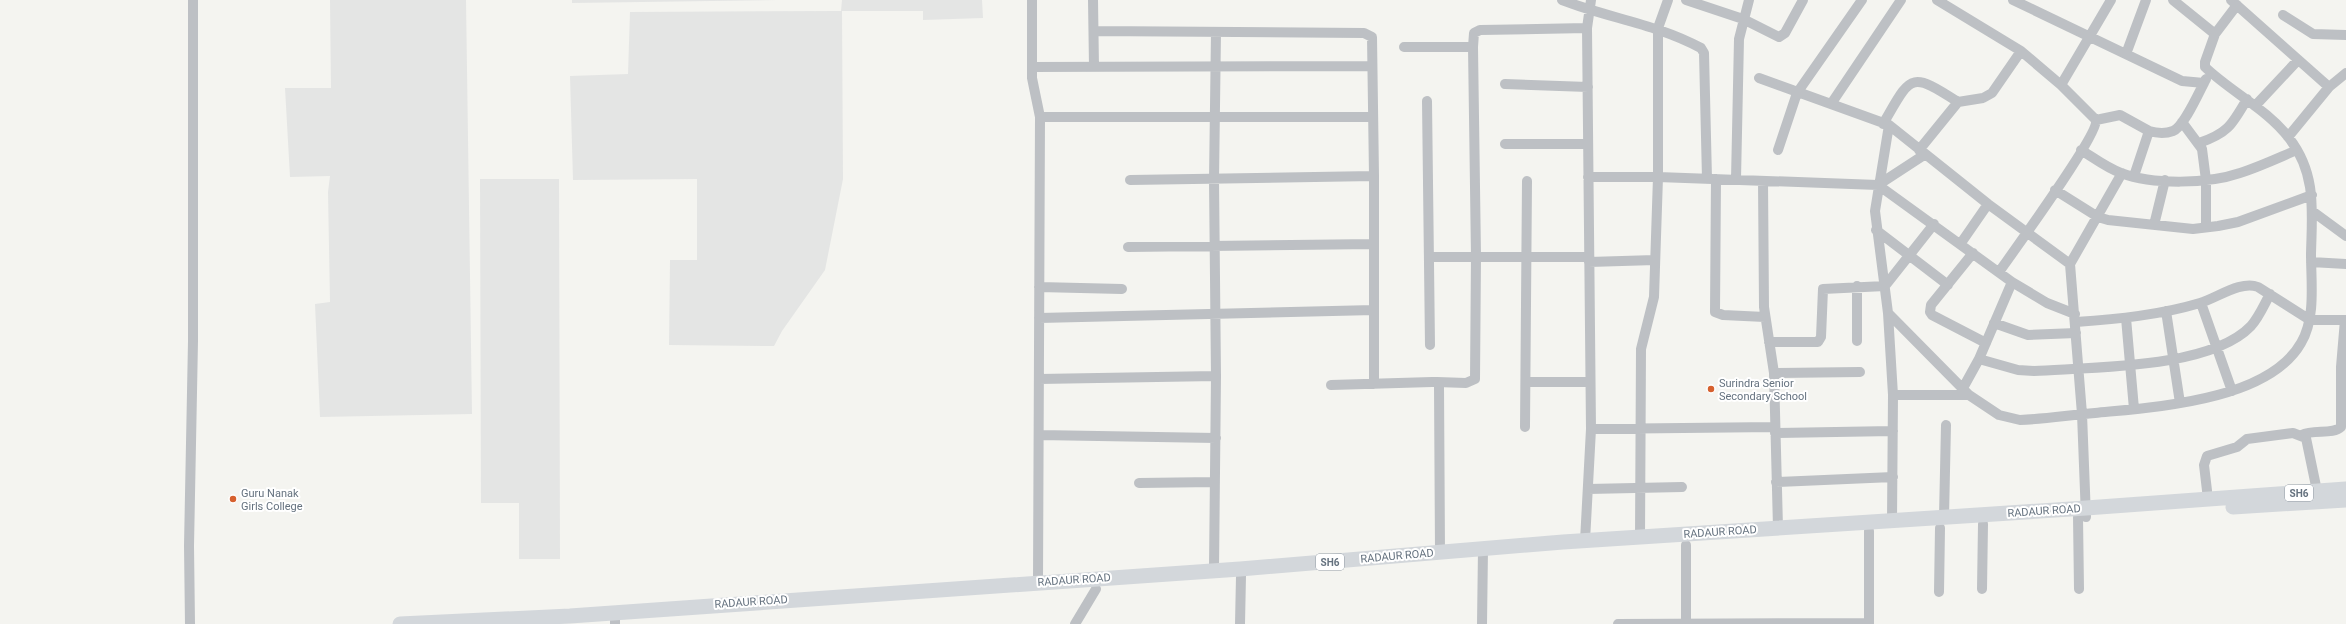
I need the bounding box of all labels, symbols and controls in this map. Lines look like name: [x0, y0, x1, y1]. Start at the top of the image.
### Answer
place label: Surindra Senior Secondary School: [1719, 377, 1807, 403]
marker: Surindra Senior Secondary School: [1706, 384, 1716, 394]
road number: SH6: [2285, 485, 2313, 501]
place label: Guru Nanak Girls College: [241, 487, 303, 513]
marker: Guru Nanak Girls College: [228, 494, 238, 504]
street label: RADAUR ROAD: [2007, 502, 2081, 520]
street label: RADAUR ROAD: [1683, 523, 1757, 541]
street label: RADAUR ROAD: [1360, 546, 1434, 566]
road number: SH6: [1316, 554, 1344, 570]
street label: RADAUR ROAD: [1037, 571, 1111, 589]
street label: RADAUR ROAD: [714, 593, 788, 611]

